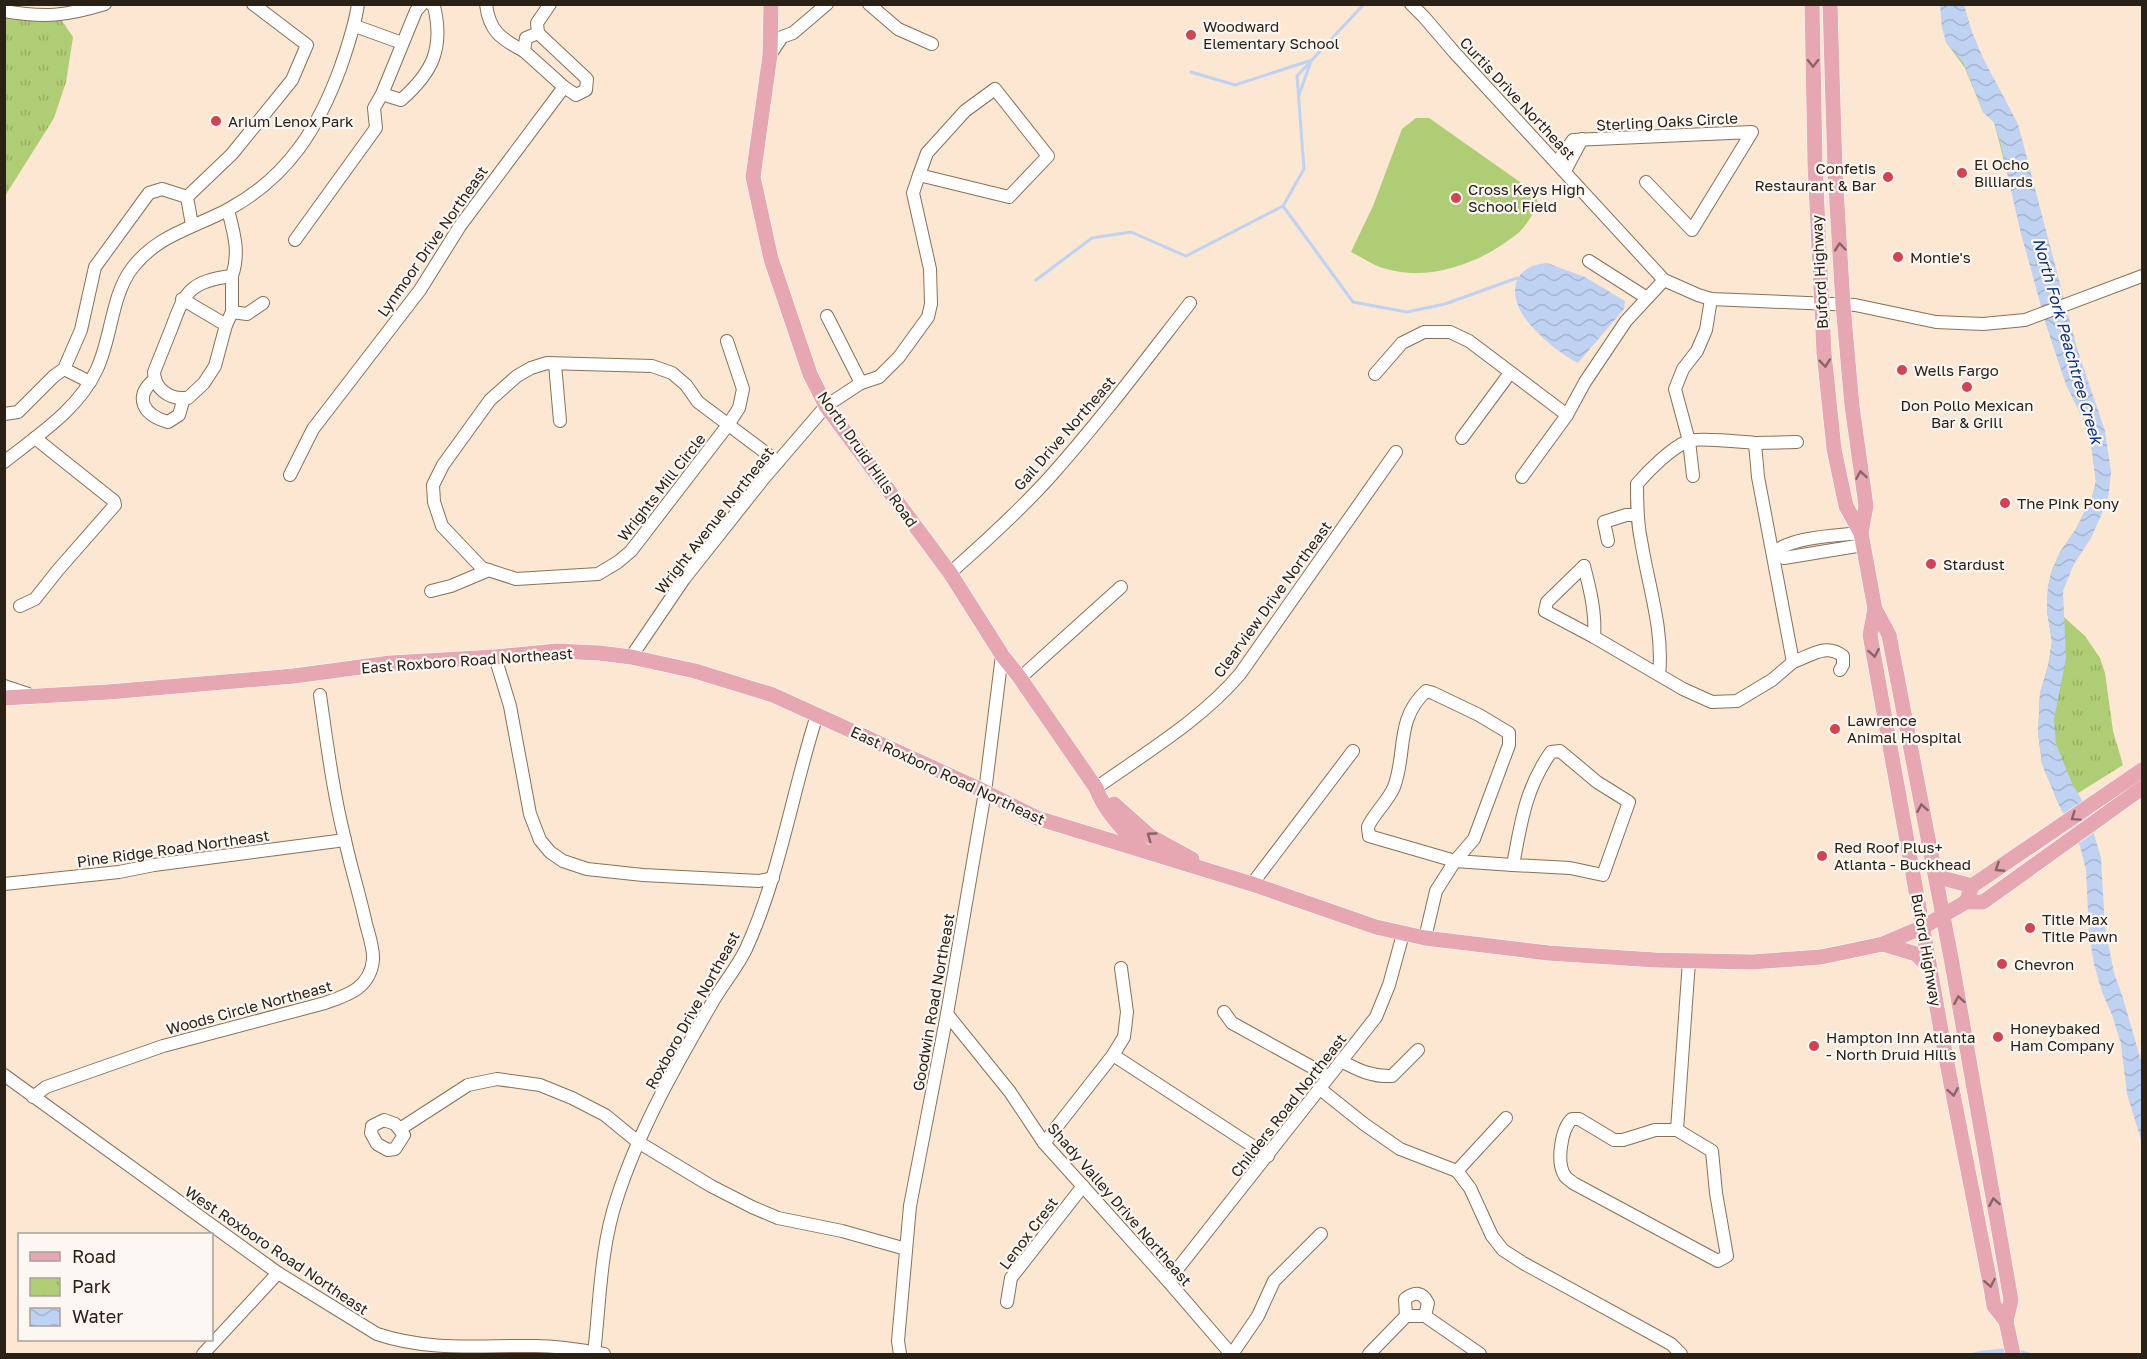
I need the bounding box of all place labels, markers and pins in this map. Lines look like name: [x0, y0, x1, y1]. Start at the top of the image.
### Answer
place label: Woodward Elementary School: [1203, 17, 1339, 52]
marker: Woodward Elementary School: [1184, 28, 1198, 42]
place label: Arium Lenox Park: [228, 112, 354, 130]
marker: Arium Lenox Park: [209, 114, 223, 128]
place label: El Ocho Billiards: [1974, 155, 2033, 190]
place label: Confetis Restaurant & Bar: [1755, 159, 1876, 194]
marker: El Ocho Billiards: [1955, 166, 1969, 180]
marker: Confetis Restaurant & Bar: [1881, 170, 1895, 184]
place label: Cross Keys High School Field: [1468, 180, 1585, 215]
marker: Cross Keys High School Field: [1449, 191, 1463, 205]
place label: Montie's: [1910, 248, 1971, 266]
marker: Montie's: [1891, 250, 1905, 264]
place label: Wells Fargo: [1914, 361, 1999, 379]
marker: Wells Fargo: [1895, 363, 1909, 377]
marker: Don Pollo Mexican Bar & Grill: [1960, 380, 1974, 394]
place label: Don Pollo Mexican Bar & Grill: [1901, 396, 2033, 431]
place label: The Pink Pony: [2017, 494, 2120, 512]
marker: The Pink Pony: [1998, 496, 2012, 510]
place label: Stardust: [1943, 555, 2005, 573]
marker: Stardust: [1924, 557, 1938, 571]
place label: Lawrence Animal Hospital: [1847, 711, 1962, 746]
marker: Lawrence Animal Hospital: [1828, 722, 1842, 736]
place label: Red Roof Plus+ Atlanta - Buckhead: [1834, 838, 1971, 873]
marker: Red Roof Plus+ Atlanta - Buckhead: [1815, 849, 1829, 863]
place label: Title Max Title Pawn: [2042, 910, 2118, 945]
marker: Title Max Title Pawn: [2023, 921, 2037, 935]
place label: Chevron: [2014, 955, 2074, 973]
marker: Chevron: [1995, 957, 2009, 971]
place label: Honeybaked Ham Company: [2010, 1019, 2115, 1054]
place label: Hampton Inn Atlanta - North Druid Hills: [1826, 1028, 1976, 1063]
marker: Honeybaked Ham Company: [1991, 1030, 2005, 1044]
marker: Hampton Inn Atlanta - North Druid Hills: [1807, 1039, 1821, 1053]

